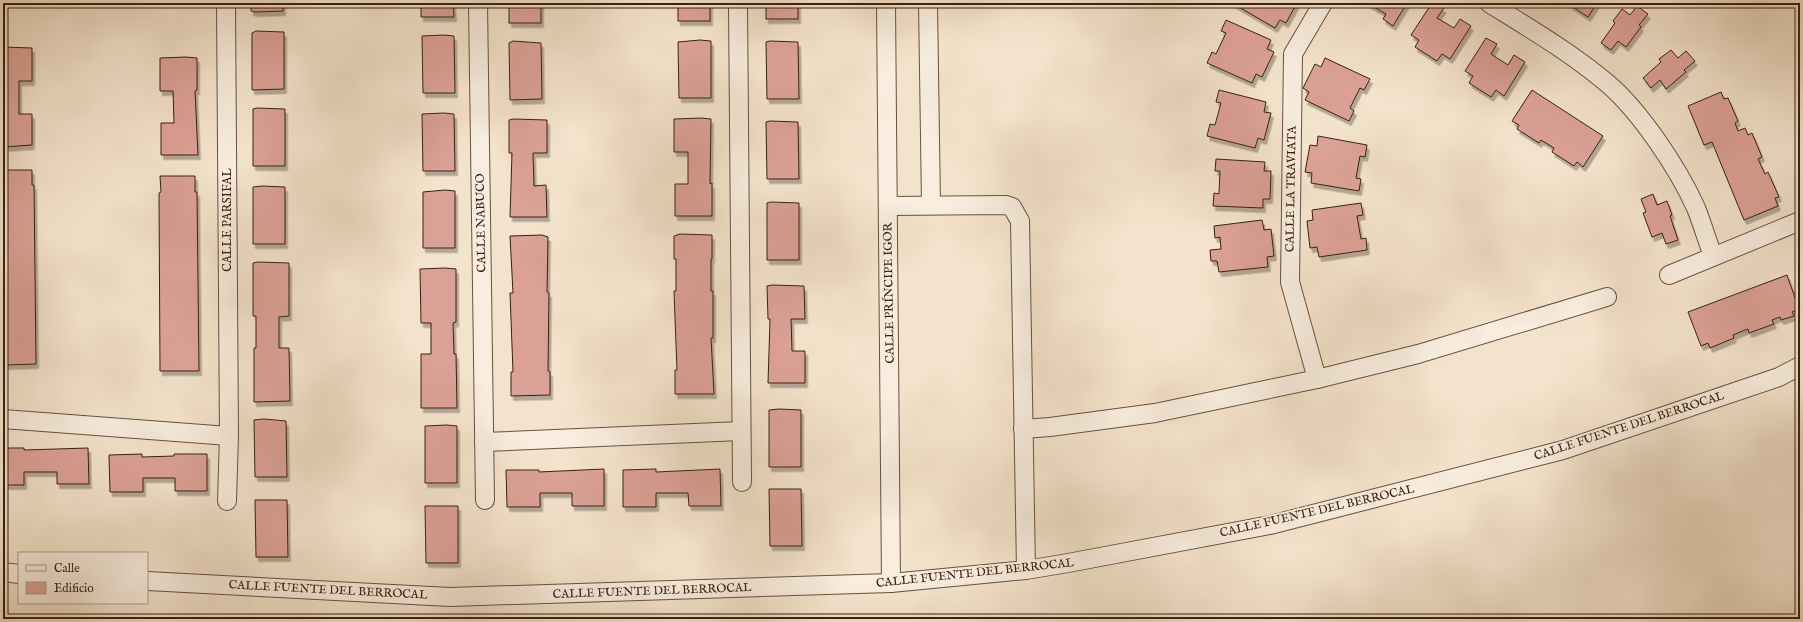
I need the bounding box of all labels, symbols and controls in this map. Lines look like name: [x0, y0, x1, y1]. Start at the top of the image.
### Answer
street label: CALLE LA TRAVIATA: [1282, 125, 1300, 252]
street label: CALLE PARSIFAL: [220, 168, 235, 272]
street label: CALLE NABUCO: [473, 173, 489, 273]
street label: CALLE PRÍNCIPE IGOR: [879, 221, 898, 364]
street label: CALLE FUENTE DEL BERROCAL: [1532, 388, 1726, 464]
street label: CALLE FUENTE DEL BERROCAL: [1218, 481, 1416, 541]
legend: [18, 552, 148, 604]
street label: CALLE FUENTE DEL BERROCAL: [875, 555, 1075, 591]
text: Calle: [54, 561, 80, 576]
street label: CALLE FUENTE DEL BERROCAL: [228, 577, 428, 603]
street label: CALLE FUENTE DEL BERROCAL: [552, 580, 752, 602]
text: Edificio: [54, 581, 94, 596]

